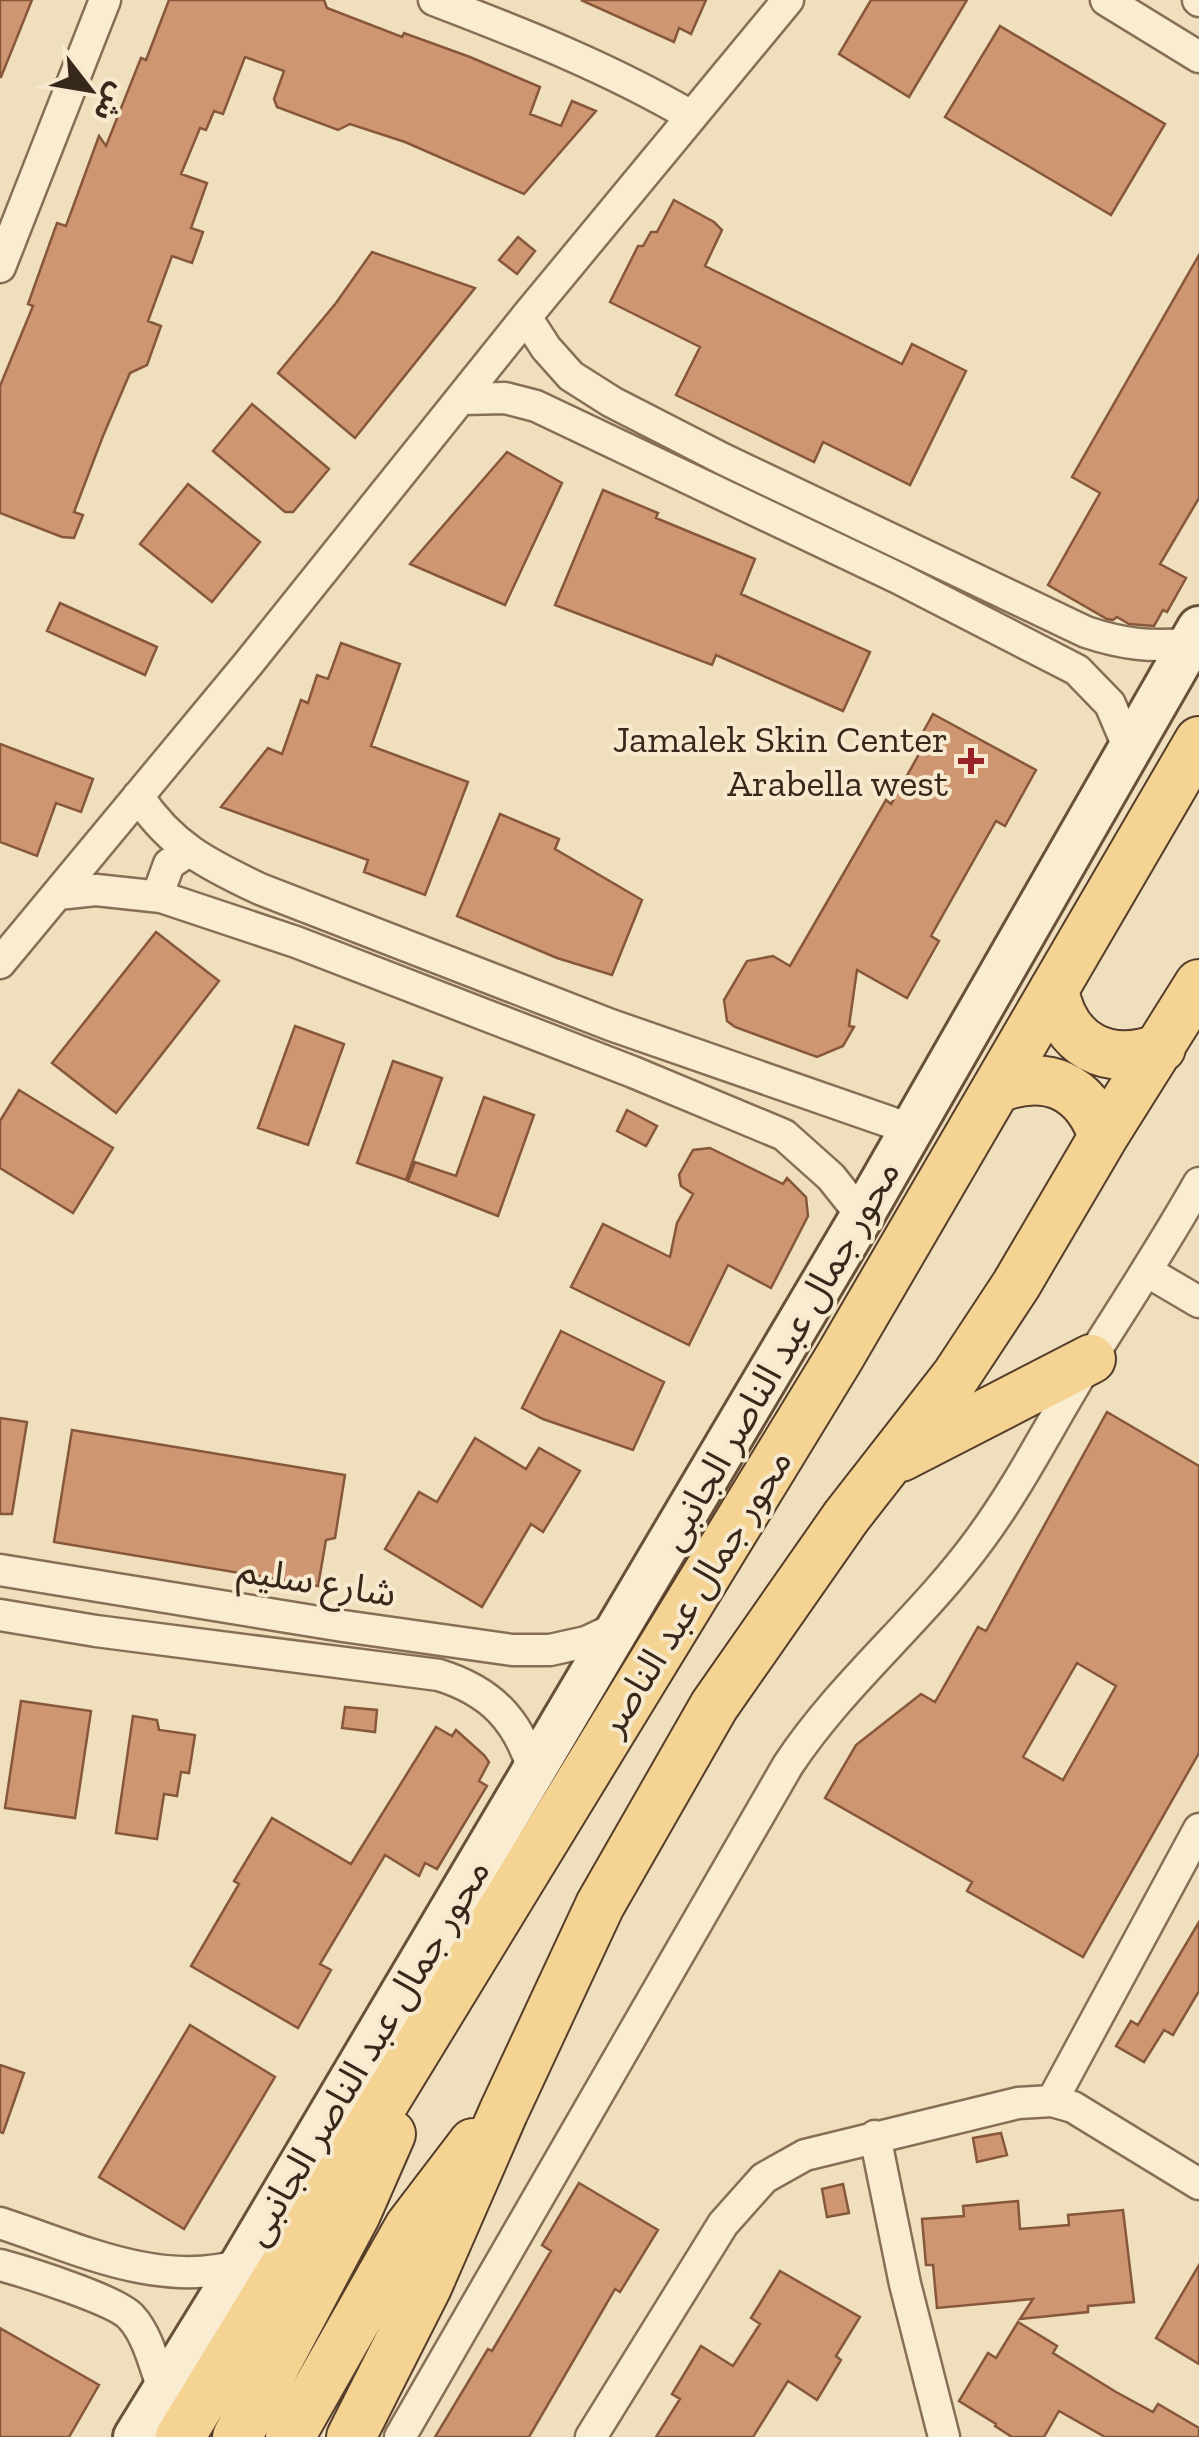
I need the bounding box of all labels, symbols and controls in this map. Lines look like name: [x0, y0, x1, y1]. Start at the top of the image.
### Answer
north arrow: [40, 40, 140, 140]
text: ش: [87, 78, 135, 128]
place label: Jamalek Skin Center Arabella west: [613, 716, 948, 806]
marker: Jamalek Skin Center Arabella west: [958, 748, 984, 774]
street label: محور جمال عبد الناصر الجانبى: [648, 1152, 910, 1558]
street label: محور جمال عبد الناصر: [588, 1441, 802, 1744]
street label: شارع سليم: [234, 1546, 399, 1622]
street label: محور جمال عبد الناصر الجانبى: [232, 1850, 500, 2254]

